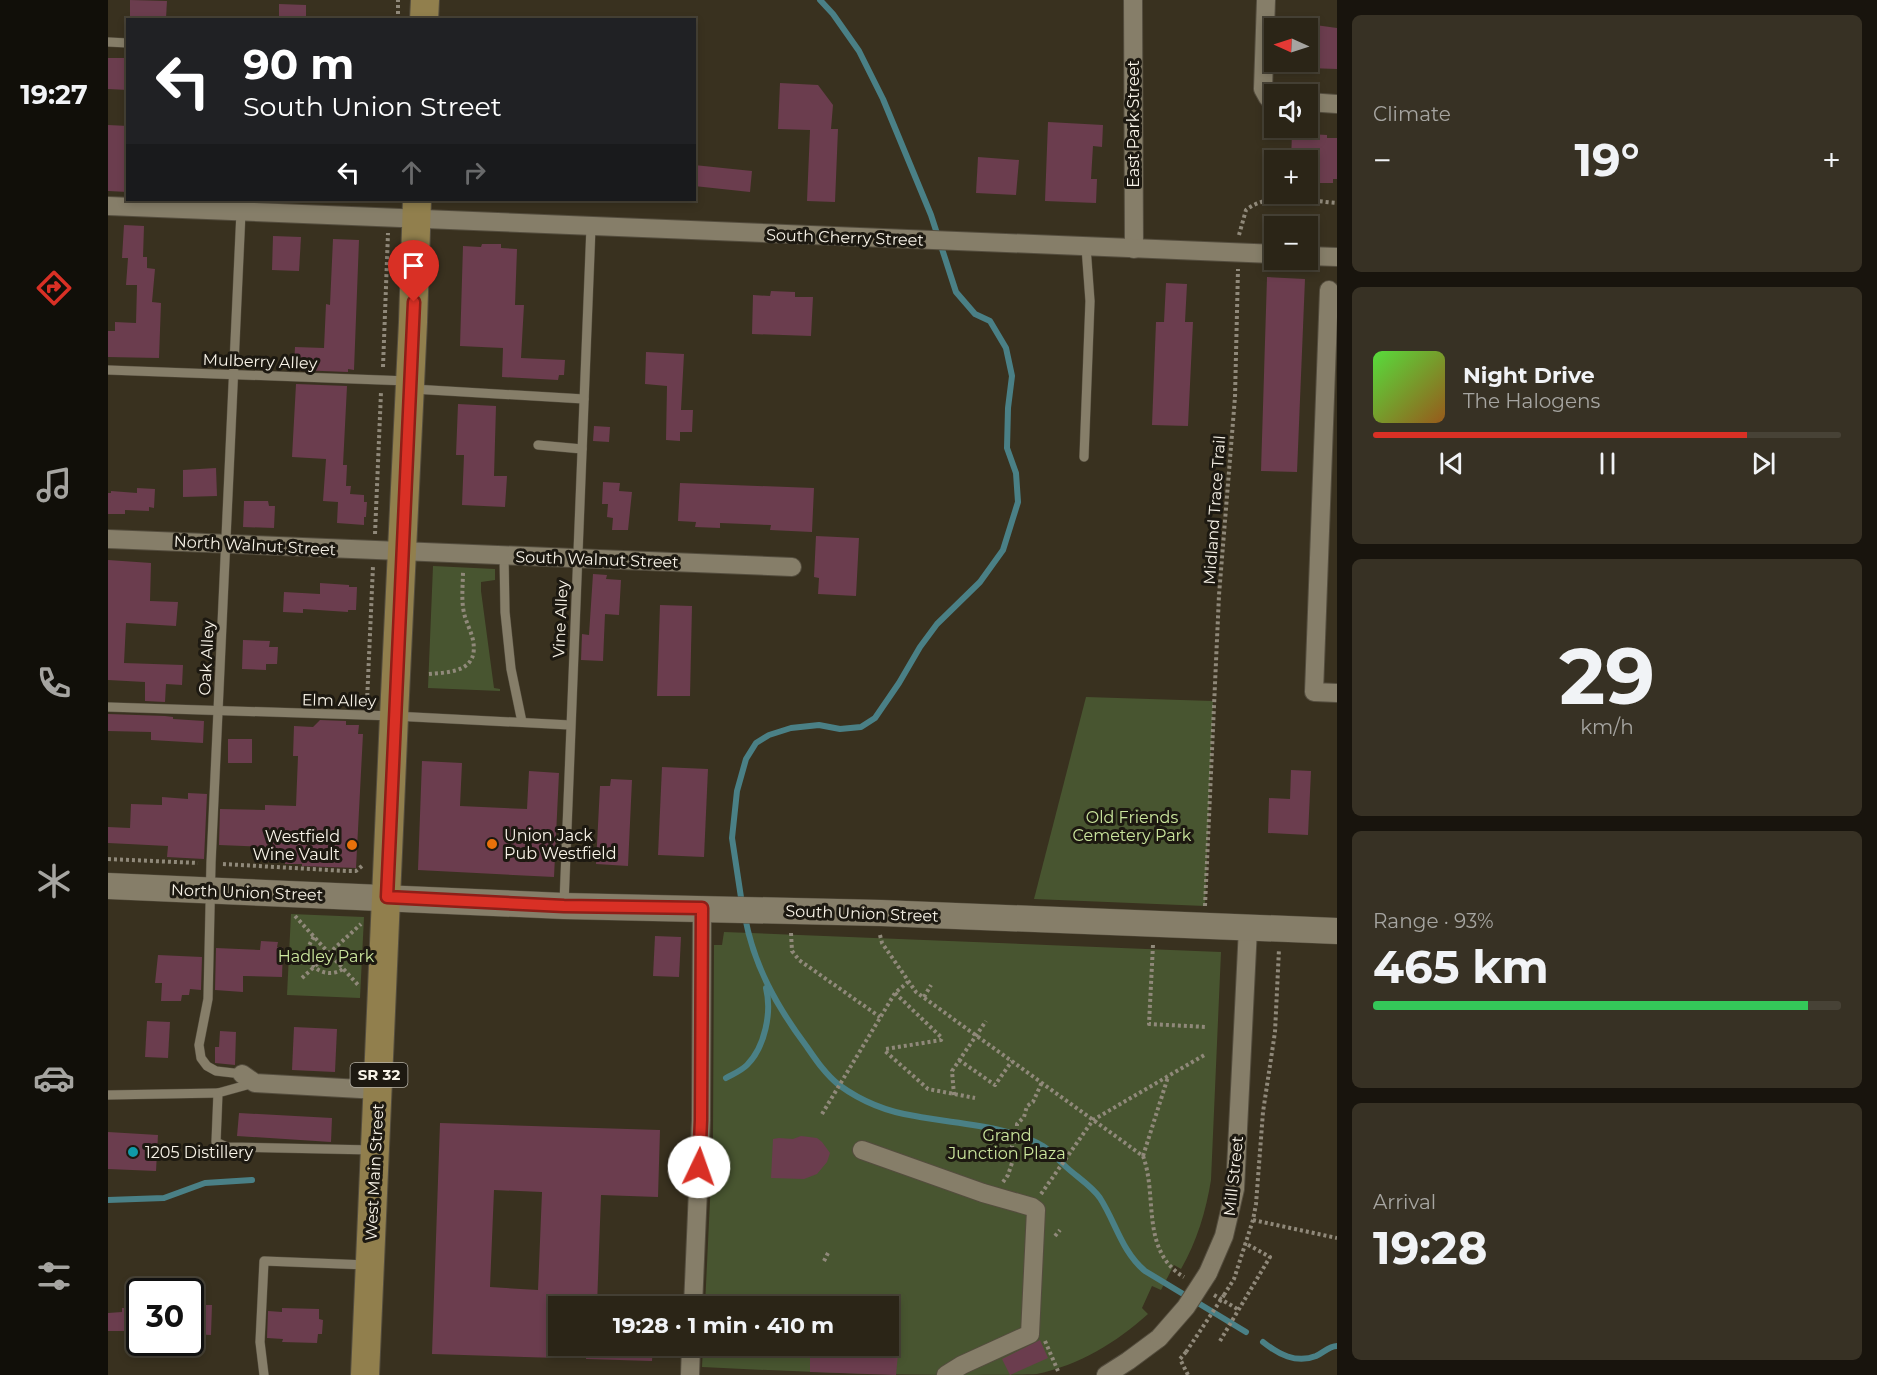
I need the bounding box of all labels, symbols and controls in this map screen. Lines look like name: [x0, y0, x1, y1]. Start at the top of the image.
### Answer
north arrow: [1264, 18, 1318, 72]
map controls: [1264, 18, 1318, 270]
text: 90 m: [243, 38, 354, 90]
icon: left: [144, 42, 222, 120]
street label: East Park Street: [1124, 60, 1143, 188]
text: 19:27: [20, 78, 88, 111]
button: sound: [1264, 84, 1318, 138]
text: South Union Street: [243, 90, 502, 123]
text: Climate: [1373, 102, 1451, 126]
text: 19°: [1574, 132, 1640, 187]
text: −: [1373, 140, 1392, 180]
text: +: [1822, 140, 1841, 180]
button: +: [1264, 150, 1318, 204]
icon: left: [332, 156, 365, 189]
icon: ahead: [395, 156, 428, 189]
icon: right: [458, 156, 491, 189]
button: −: [1264, 216, 1318, 270]
street label: South Cherry Street: [766, 225, 925, 250]
pin: [388, 240, 439, 302]
icon: arrive: [397, 249, 430, 282]
icon: directions: [33, 267, 75, 309]
street label: Mulberry Alley: [202, 350, 318, 373]
text: Night Drive: [1463, 362, 1595, 389]
text: The Halogens: [1463, 389, 1600, 413]
street label: Midland Trace Trail: [1200, 435, 1229, 585]
icon: previous: [1435, 447, 1468, 480]
icon: pause: [1591, 447, 1624, 480]
icon: next: [1747, 447, 1780, 480]
icon: music: [33, 464, 75, 506]
street label: North Walnut Street: [173, 532, 337, 559]
street label: South Walnut Street: [515, 547, 679, 572]
street label: Vine Alley: [549, 579, 572, 659]
street label: Oak Alley: [195, 620, 218, 696]
text: 29: [1559, 628, 1655, 724]
icon: phone: [33, 662, 75, 704]
street label: Elm Alley: [302, 690, 377, 711]
text: km/h: [1580, 715, 1634, 739]
park label: Old Friends Cemetery Park: [1073, 808, 1192, 845]
place label: Union Jack Pub Westfield: [504, 826, 616, 863]
place label: Westfield Wine Vault: [252, 827, 340, 864]
marker: Union Jack Pub Westfield: [485, 837, 499, 851]
marker: Westfield Wine Vault: [345, 838, 359, 852]
icon: climate: [33, 860, 75, 902]
street label: North Union Street: [170, 880, 324, 905]
street label: South Union Street: [785, 901, 939, 926]
text: Range · 93%: [1373, 909, 1494, 933]
text: 465 km: [1373, 939, 1549, 994]
park label: Hadley Park: [278, 947, 375, 966]
icon: car: [33, 1057, 75, 1099]
road number: SR 32: [350, 1063, 408, 1087]
street label: West Main Street: [361, 1102, 388, 1241]
park label: Grand Junction Plaza: [947, 1126, 1066, 1163]
street label: Mill Street: [1220, 1134, 1247, 1217]
position arrow: [667, 1135, 731, 1199]
place label: 1205 Distillery: [145, 1143, 253, 1162]
marker: 1205 Distillery: [126, 1145, 140, 1159]
text: Arrival: [1373, 1190, 1436, 1214]
text: 19:28: [1373, 1220, 1487, 1275]
icon: filters: [33, 1255, 75, 1297]
speed limit sign: 30: [126, 1278, 204, 1356]
text: 19:28 · 1 min · 410 m: [613, 1312, 834, 1339]

